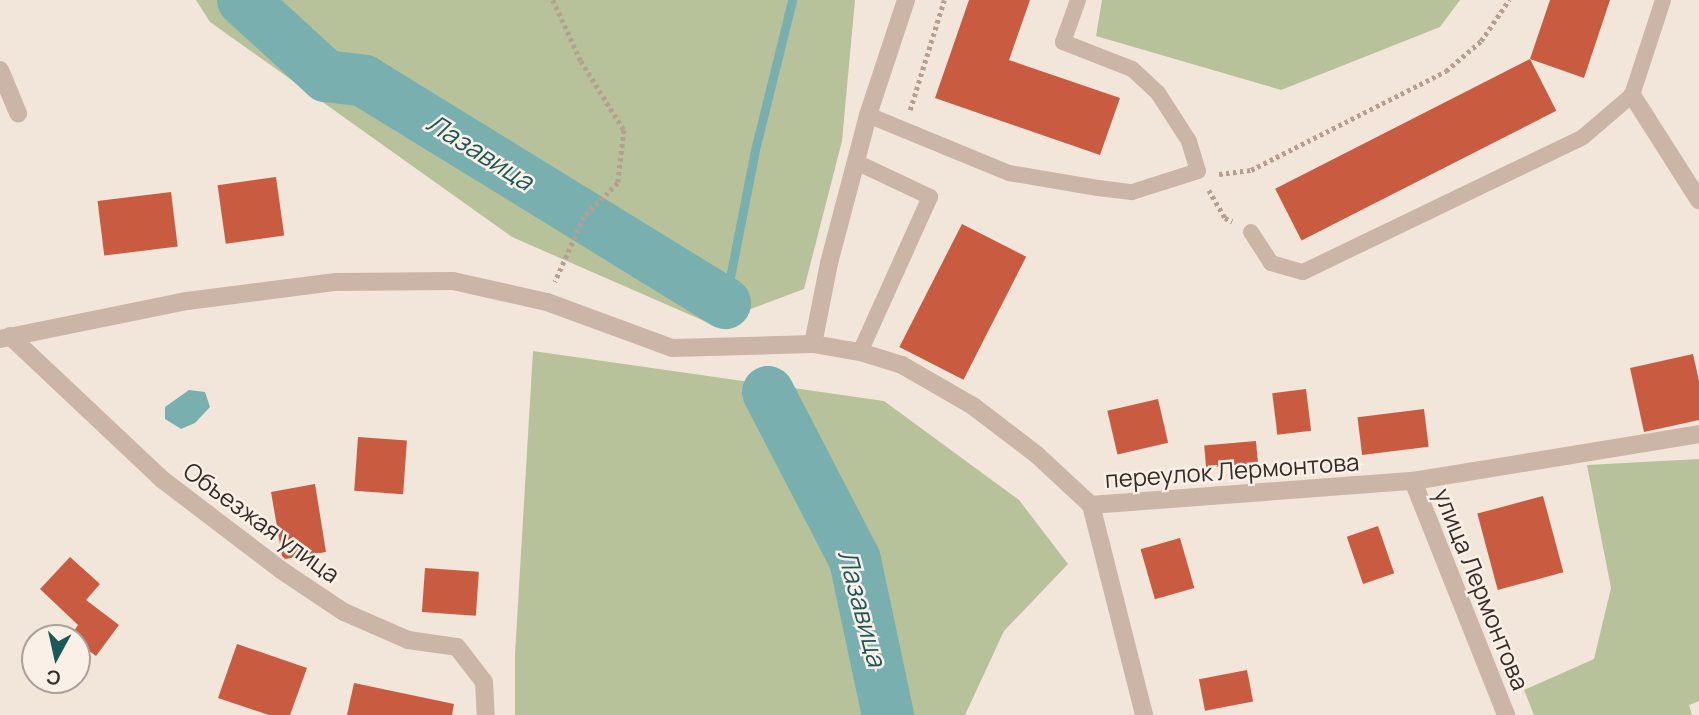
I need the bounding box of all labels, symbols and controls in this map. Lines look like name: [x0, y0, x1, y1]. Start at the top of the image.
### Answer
water label: Лазавица: [421, 107, 539, 197]
street label: переулок Лермонтова: [1104, 447, 1360, 493]
street label: Объезжая улица: [178, 456, 346, 588]
street label: улица Лермонтова: [1428, 484, 1536, 694]
water label: Лазавица: [831, 546, 893, 670]
north arrow: [21, 624, 91, 694]
text: С: [45, 664, 62, 692]

